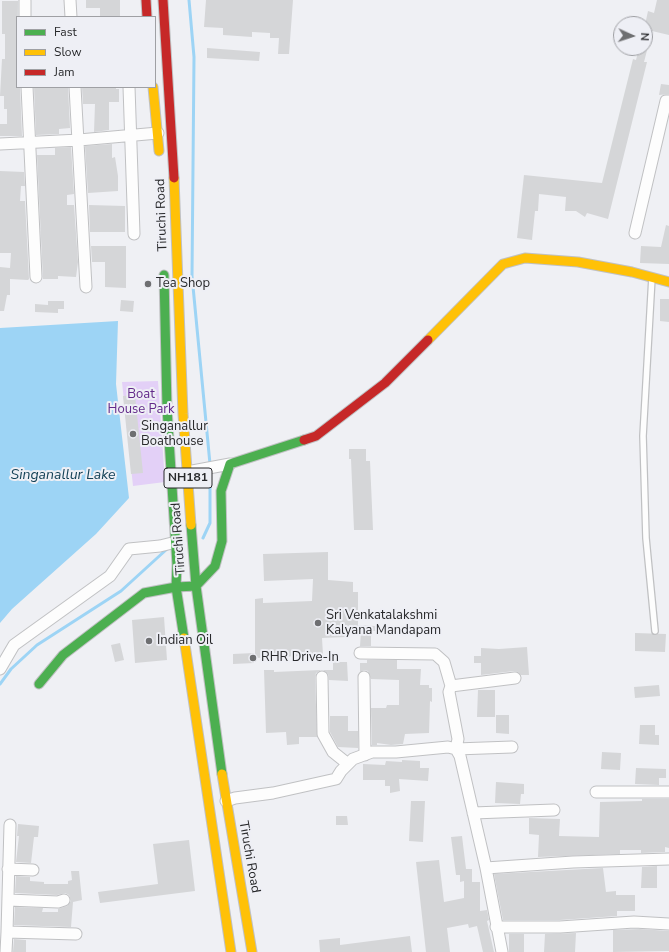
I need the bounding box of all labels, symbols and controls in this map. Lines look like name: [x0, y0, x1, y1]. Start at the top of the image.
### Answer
legend: [16, 16, 156, 88]
north arrow: [613, 16, 653, 56]
text: Fast: [54, 24, 77, 40]
text: N: [637, 32, 652, 41]
text: Slow: [54, 44, 82, 60]
text: Jam: [54, 64, 75, 80]
street label: Tiruchi Road: [153, 178, 171, 252]
place label: Tea Shop: [156, 276, 210, 292]
marker: Tea Shop: [143, 279, 153, 289]
park label: Boat House Park: [108, 387, 174, 418]
place label: Singanallur Boathouse: [141, 419, 208, 450]
marker: Singanallur Boathouse: [128, 429, 138, 439]
water label: Singanallur Lake: [11, 468, 115, 484]
road number: NH181: [164, 468, 212, 488]
street label: Tiruchi Road: [169, 502, 189, 576]
place label: Sri Venkatalakshmi Kalyana Mandapam: [326, 608, 441, 639]
marker: Sri Venkatalakshmi Kalyana Mandapam: [313, 618, 323, 628]
place label: Indian Oil: [157, 633, 213, 649]
marker: Indian Oil: [144, 636, 154, 646]
place label: RHR Drive-In: [261, 650, 339, 666]
marker: RHR Drive-In: [248, 653, 258, 663]
street label: Tiruchi Road: [235, 820, 263, 894]

